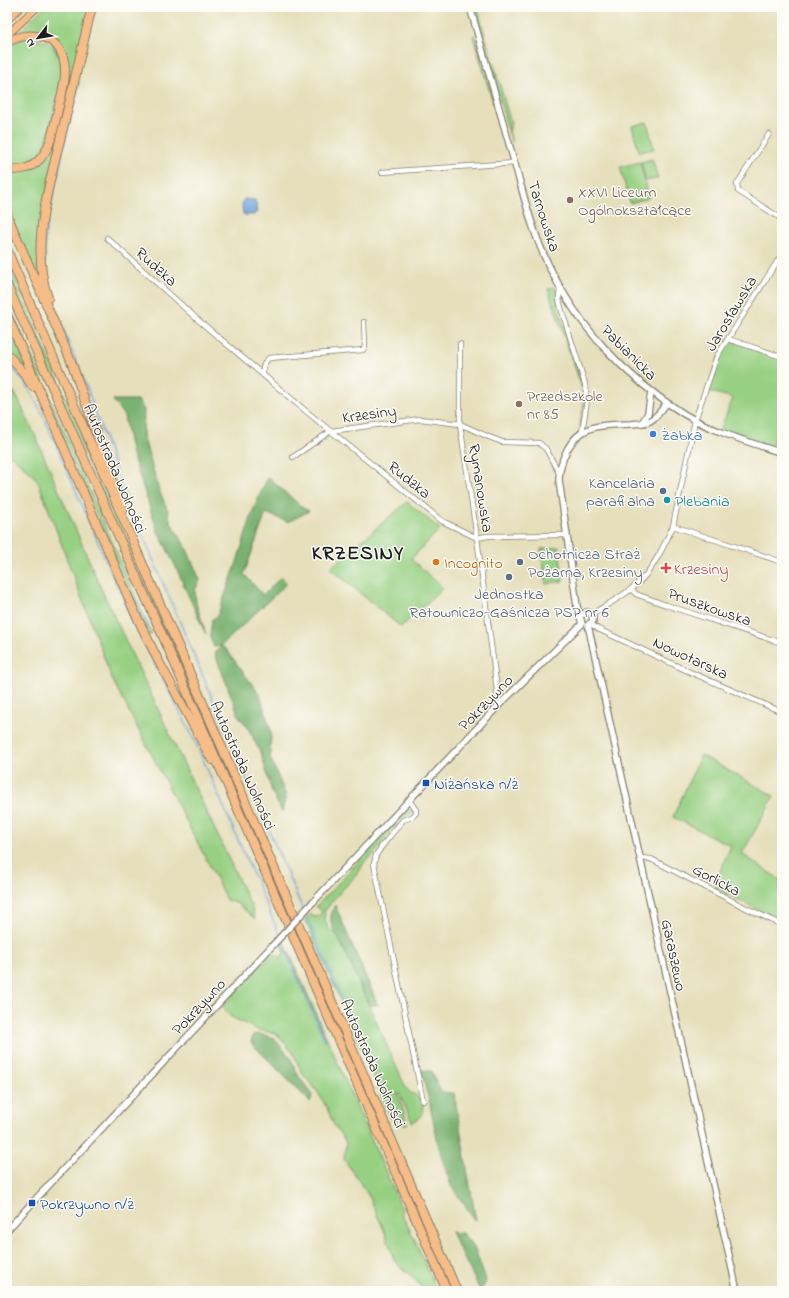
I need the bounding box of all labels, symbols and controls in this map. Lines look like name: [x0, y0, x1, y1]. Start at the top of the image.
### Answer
north arrow: [18, 18, 58, 58]
text: N: [22, 35, 39, 50]
street label: Tarnowska: [520, 178, 566, 255]
place label: XXVI Liceum Ogólnokształcące: [578, 181, 692, 223]
marker: XXVI Liceum Ogólnokształcące: [565, 195, 575, 205]
street label: Rudzka: [129, 242, 182, 293]
street label: Jarosławska: [700, 272, 764, 356]
street label: Pabianicka: [595, 320, 662, 387]
place label: Przedszkole nr 85: [527, 385, 604, 427]
street label: Krzesiny: [341, 399, 398, 431]
marker: Przedszkole nr 85: [514, 399, 524, 409]
street label: Autostrada Wolności: [76, 400, 152, 537]
place label: Żabka: [661, 424, 702, 448]
marker: Żabka: [648, 429, 658, 439]
street label: Rymanowska: [461, 442, 499, 534]
street label: Rudzka: [382, 456, 435, 505]
place label: Kancelaria parafialna: [586, 472, 655, 514]
marker: Kancelaria parafialna: [658, 486, 668, 496]
place label: Plebania: [675, 490, 730, 514]
marker: Plebania: [662, 495, 672, 505]
district label: KRZESINY: [312, 540, 404, 569]
place label: Ochotnicza Straż Pożarna, Krzesiny: [528, 543, 643, 585]
place label: Incognito: [444, 552, 503, 576]
marker: Incognito: [431, 557, 441, 567]
marker: Ochotnicza Straż Pożarna, Krzesiny: [515, 557, 525, 567]
place label: Krzesiny: [674, 558, 729, 582]
marker: Krzesiny: [661, 563, 671, 573]
marker: Jednostka Ratowniczo-Gaśnicza PSP nr 6: [504, 572, 514, 582]
street label: Pruszkowska: [664, 582, 754, 633]
place label: Jednostka Ratowniczo-Gaśnicza PSP nr 6: [409, 583, 609, 625]
street label: Nowotarska: [649, 631, 732, 687]
street label: Pokrzywno: [453, 670, 520, 737]
street label: Autostrada Wolności: [203, 698, 281, 834]
place label: Niżańska n/ż: [434, 773, 519, 797]
marker: Niżańska n/ż: [421, 778, 431, 788]
street label: Gorlicka: [688, 858, 744, 903]
street label: Garaszewo: [654, 917, 692, 994]
street label: Pokrzywno: [167, 973, 232, 1041]
street label: Autostrada Wolności: [333, 996, 411, 1132]
place label: Pokrzywno n/ż: [40, 1193, 134, 1217]
marker: Pokrzywno n/ż: [27, 1198, 37, 1208]

